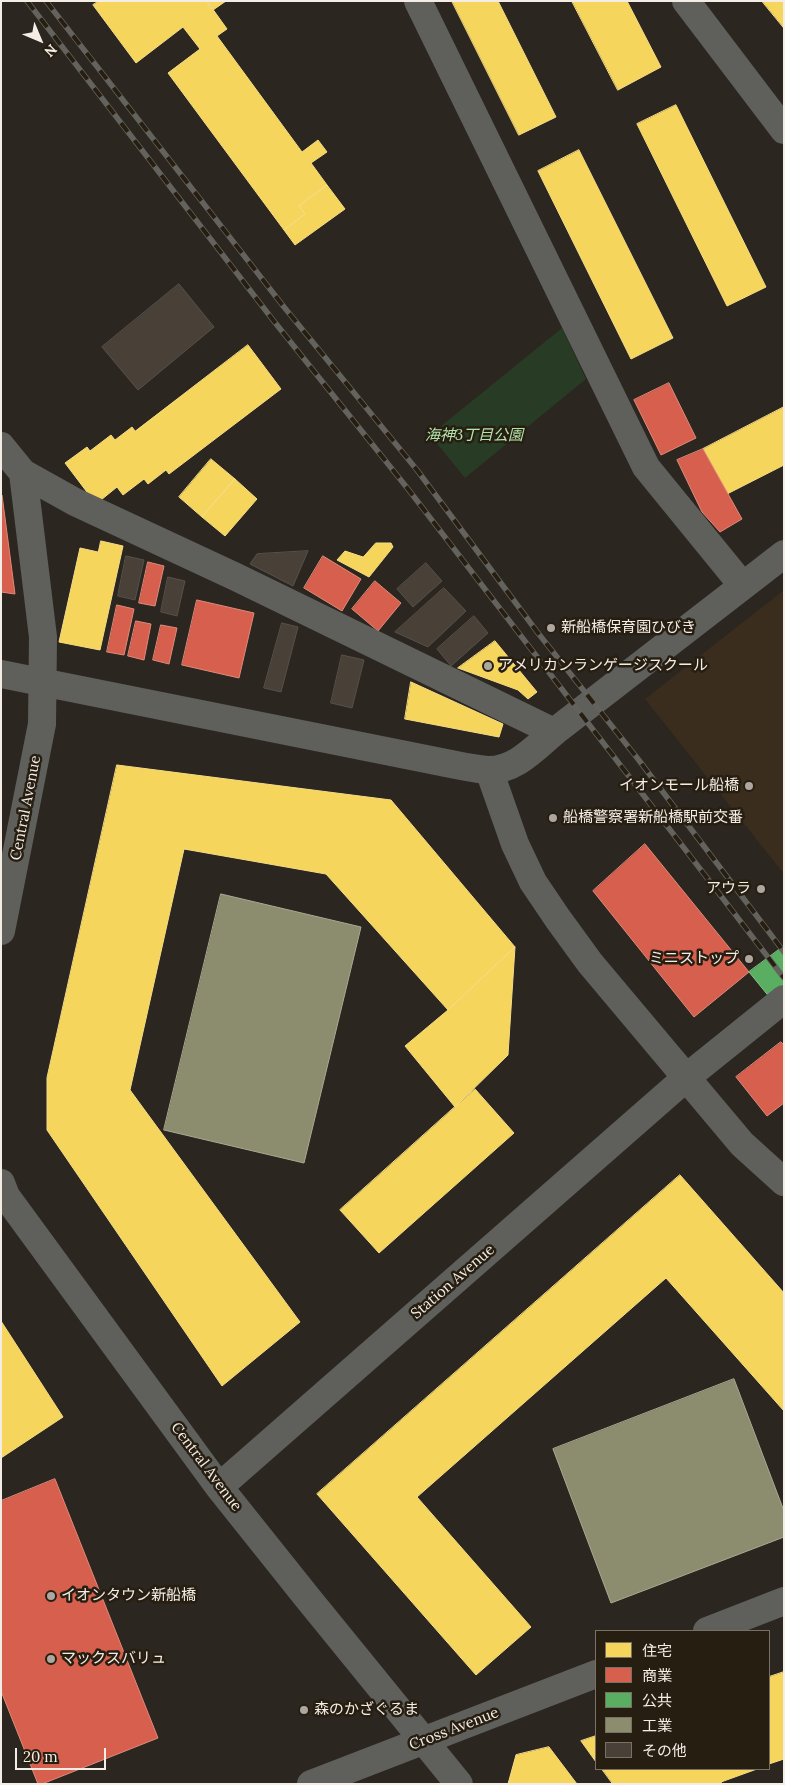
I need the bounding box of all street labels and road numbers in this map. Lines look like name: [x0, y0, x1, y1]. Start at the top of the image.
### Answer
street label: Central Avenue: [7, 754, 45, 862]
street label: Station Avenue: [408, 1241, 498, 1323]
street label: Central Avenue: [167, 1419, 245, 1515]
street label: Cross Avenue: [407, 1704, 501, 1754]

